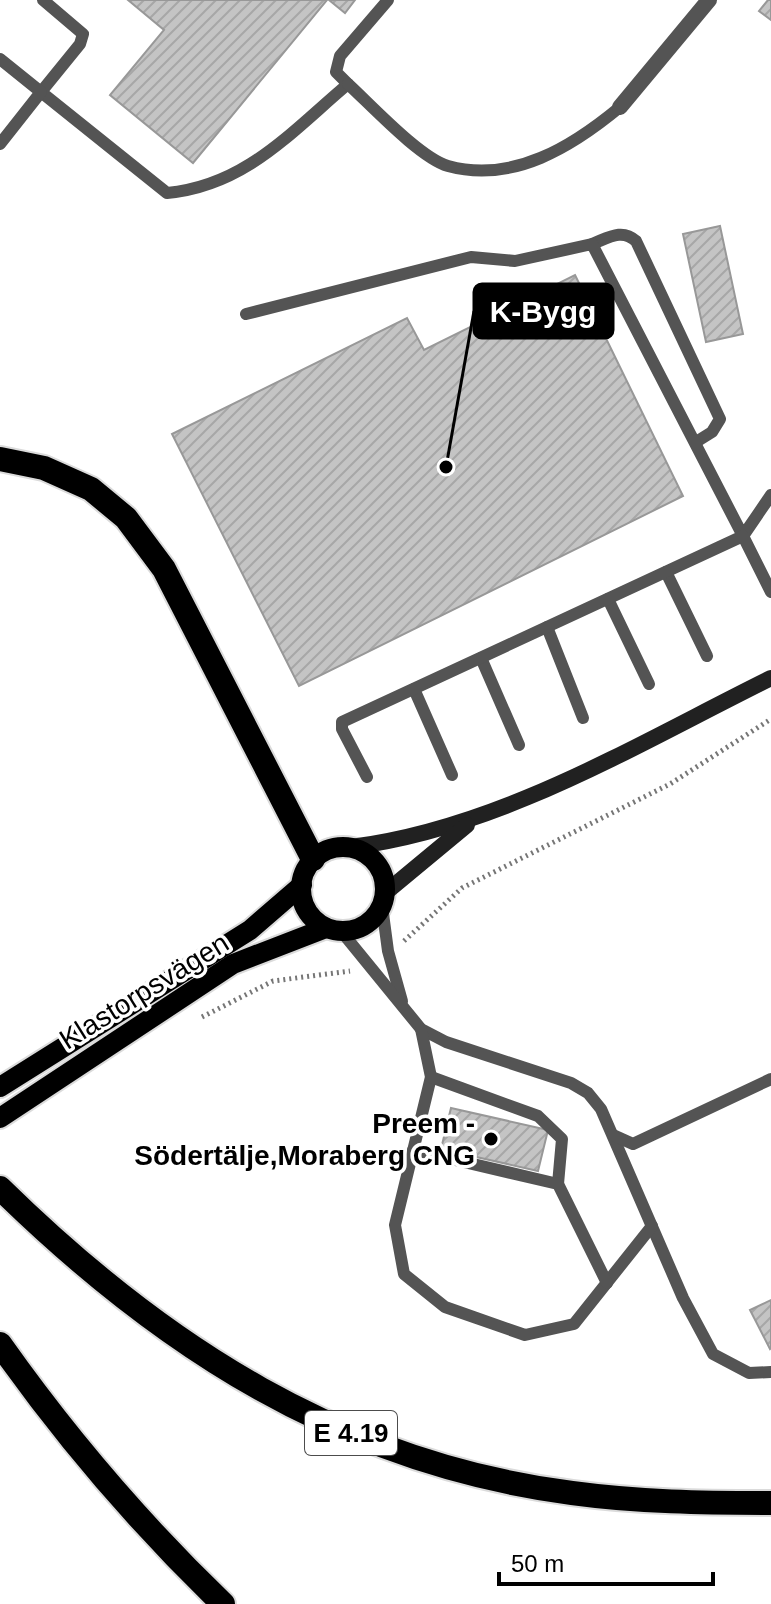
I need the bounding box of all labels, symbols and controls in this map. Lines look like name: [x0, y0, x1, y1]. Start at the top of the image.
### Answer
callout: K-Bygg: [474, 284, 613, 338]
text: K-Bygg: [490, 295, 596, 328]
street label: Klastorpsvägen: [54, 927, 234, 1055]
place label: Preem - Södertälje,Moraberg CNG: [134, 1108, 475, 1171]
marker: Preem - Södertälje,Moraberg CNG: [482, 1130, 500, 1148]
road number: E 4.19: [305, 1411, 397, 1455]
scale bar: [499, 1536, 713, 1586]
text: 50 m: [511, 1550, 564, 1577]

